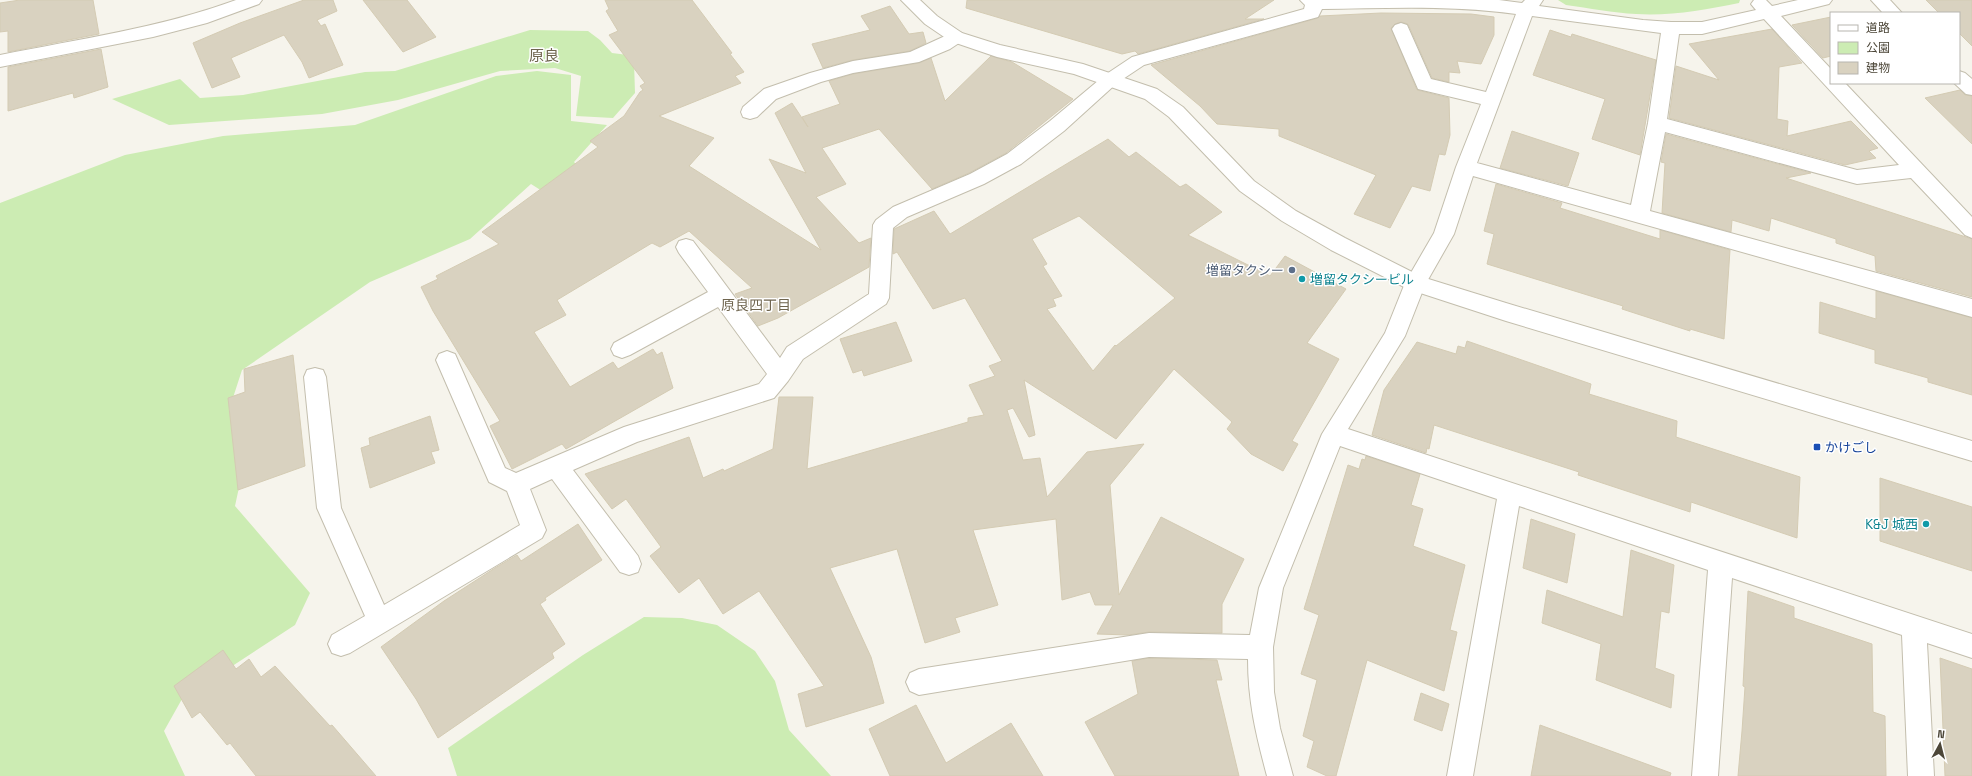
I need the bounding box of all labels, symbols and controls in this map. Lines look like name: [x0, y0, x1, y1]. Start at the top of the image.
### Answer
legend: [1830, 12, 1960, 84]
text: 道路: [1866, 20, 1890, 36]
text: 公園: [1866, 40, 1890, 56]
district label: 原良: [529, 46, 559, 65]
text: 建物: [1866, 60, 1890, 76]
place label: 増留タクシー: [1206, 262, 1284, 279]
marker: 増留タクシー: [1287, 265, 1297, 275]
place label: 増留タクシービル: [1310, 271, 1414, 288]
marker: 増留タクシービル: [1297, 274, 1307, 284]
district label: 原良四丁目: [721, 296, 791, 314]
place label: かけごし: [1825, 439, 1877, 456]
marker: かけごし: [1812, 442, 1822, 452]
place label: K&J 城西: [1865, 516, 1918, 533]
marker: K&J 城西: [1921, 519, 1931, 529]
north arrow: [1920, 724, 1960, 764]
text: N: [1937, 727, 1946, 741]

